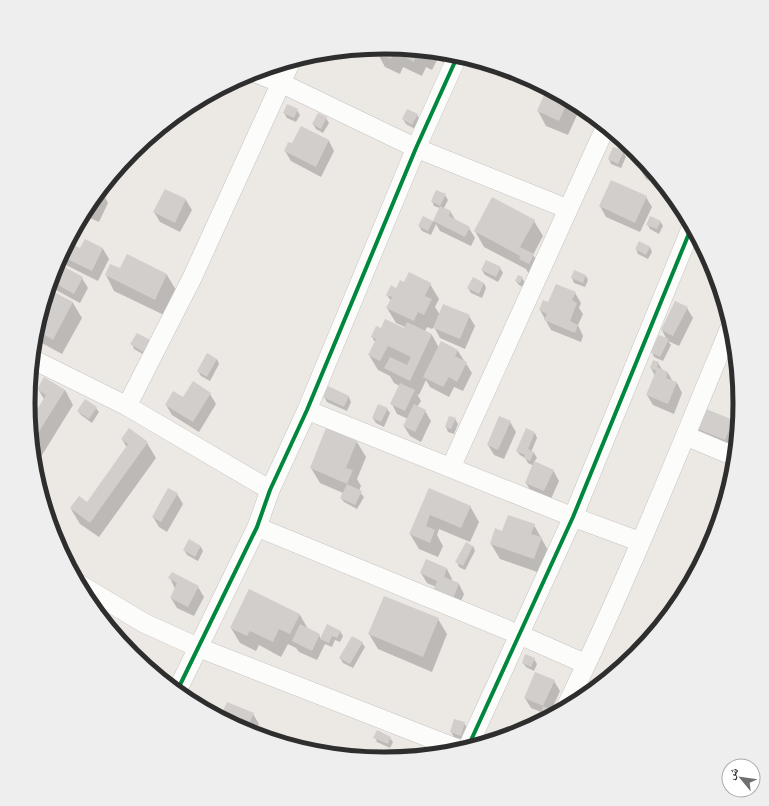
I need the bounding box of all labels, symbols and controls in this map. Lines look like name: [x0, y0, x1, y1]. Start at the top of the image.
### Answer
north arrow: [721, 758, 761, 798]
text: ش: [722, 764, 742, 782]

